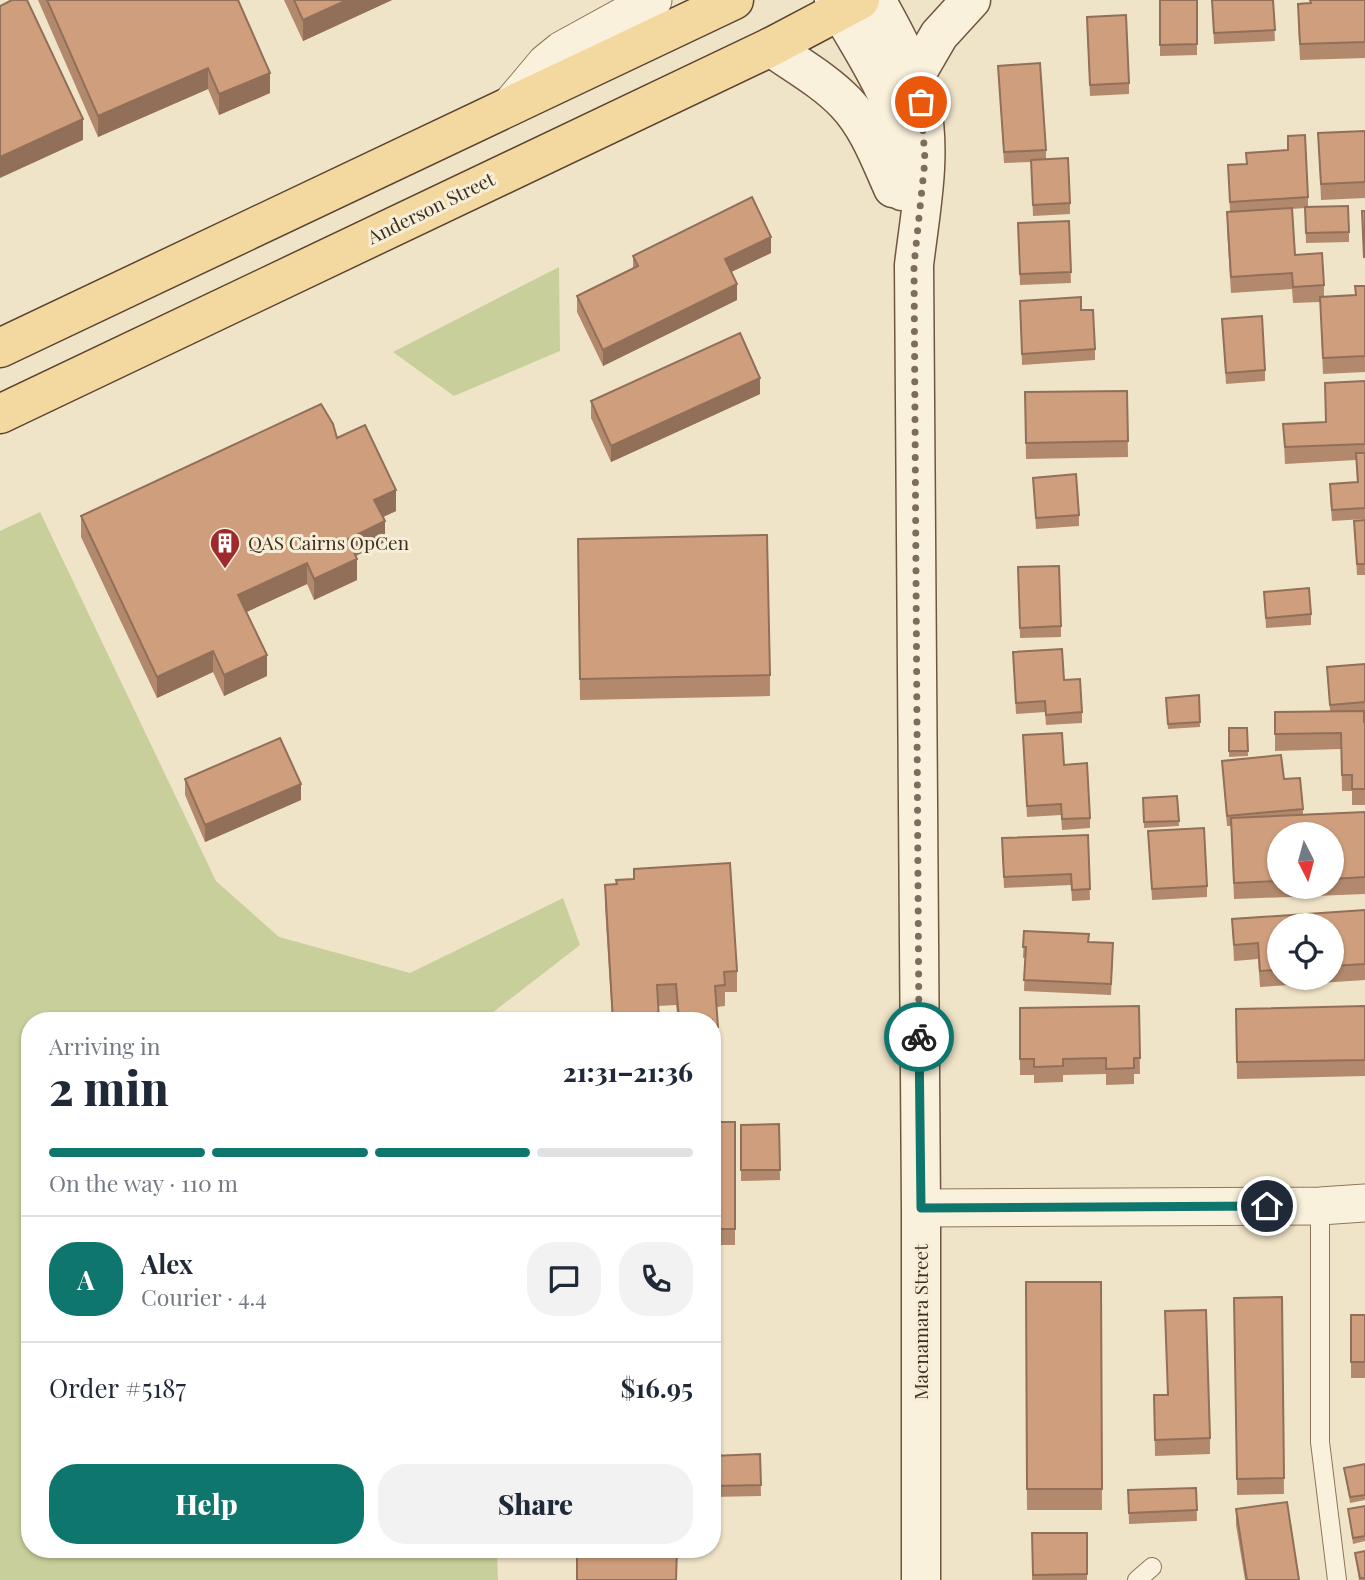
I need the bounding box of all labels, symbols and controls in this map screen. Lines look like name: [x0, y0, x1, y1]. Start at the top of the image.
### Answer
pin: [891, 72, 951, 132]
icon: bag: [902, 83, 940, 121]
street label: Anderson Street: [362, 165, 499, 250]
building icon: QAS Cairns OpCen: [208, 526, 242, 570]
place label: QAS Cairns OpCen: [248, 529, 410, 555]
north arrow: [1267, 822, 1344, 900]
map controls: [1267, 822, 1344, 990]
button: locate: [1267, 913, 1344, 990]
courier: [884, 1002, 954, 1072]
icon: bike: [900, 1018, 938, 1056]
text: Arriving in: [49, 1030, 161, 1061]
text: 21:31–21:36: [563, 1054, 693, 1089]
text: 2 min: [49, 1056, 169, 1118]
text: On the way · 110 m: [49, 1167, 238, 1198]
pin: [1237, 1176, 1297, 1236]
icon: home: [1248, 1187, 1286, 1225]
button: chat: [527, 1242, 601, 1316]
button: phone: [619, 1242, 693, 1316]
street label: Macnamara Street: [907, 1244, 933, 1400]
text: Alex: [141, 1246, 193, 1281]
text: A: [77, 1262, 95, 1297]
text: Courier · 4.4: [141, 1281, 267, 1312]
text: Order #5187: [49, 1370, 186, 1405]
text: $16.95: [620, 1370, 693, 1405]
button: Help: [49, 1464, 364, 1544]
button: Share: [378, 1464, 693, 1544]

